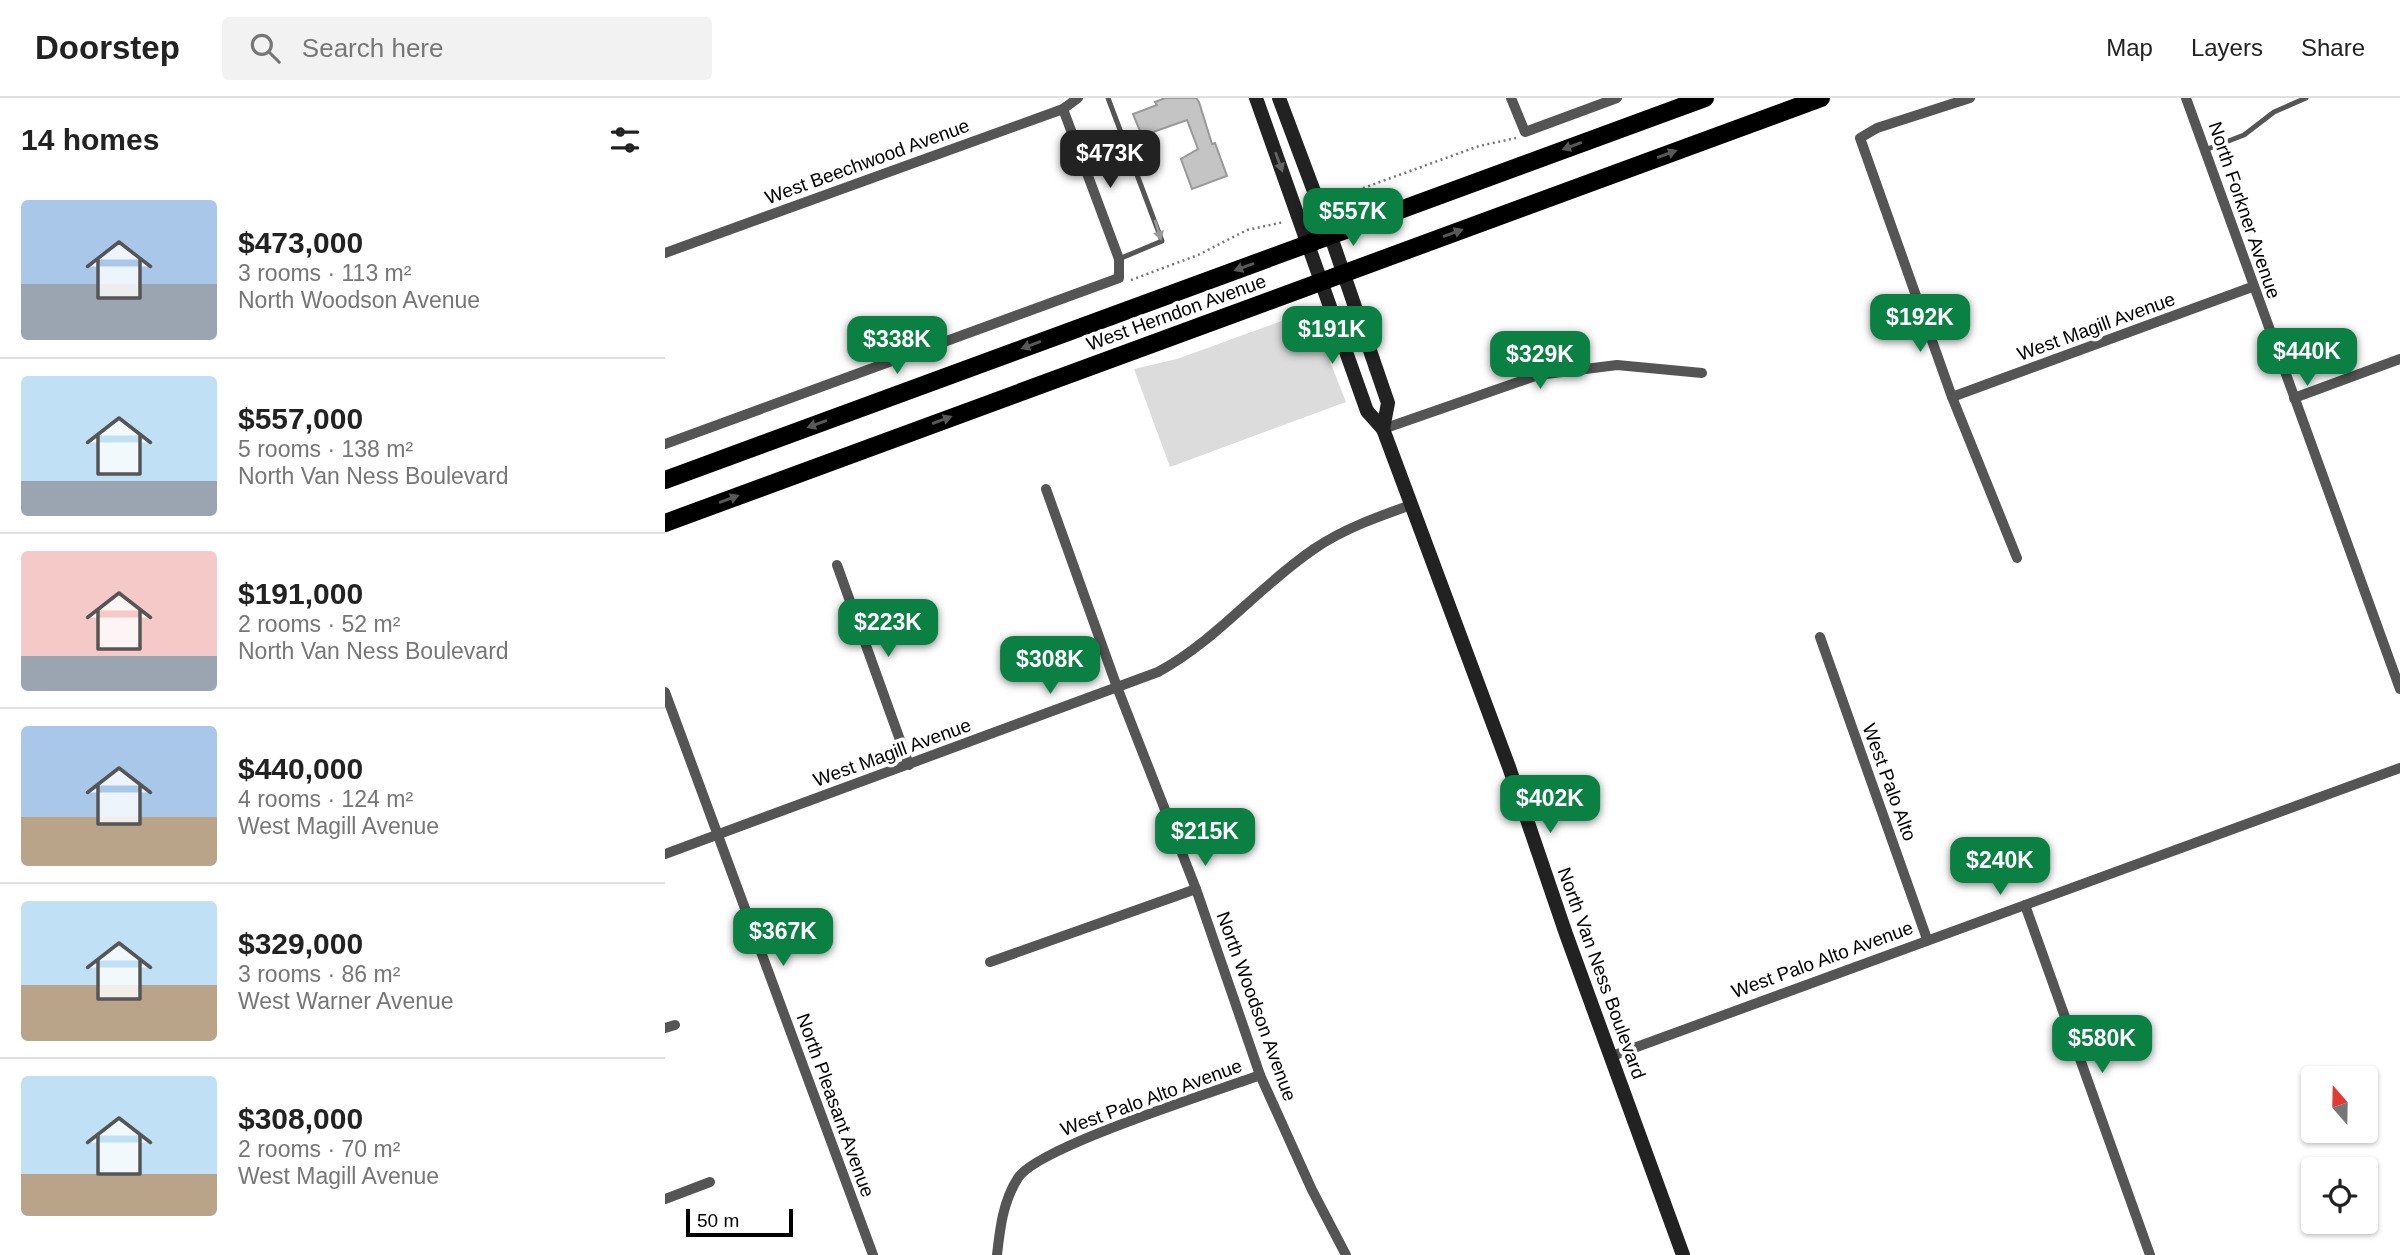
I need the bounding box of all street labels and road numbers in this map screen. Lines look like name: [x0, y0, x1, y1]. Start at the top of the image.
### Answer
street label: West Beechwood Avenue: [762, 115, 972, 208]
street label: North Forkner Avenue: [2204, 119, 2285, 301]
street label: West Herndon Avenue: [1084, 270, 1269, 355]
street label: West Magill Avenue: [2015, 288, 2178, 365]
street label: West Magill Avenue: [811, 714, 974, 791]
street label: West Palo Alto: [1859, 721, 1920, 844]
street label: North Van Ness Boulevard: [1553, 865, 1650, 1082]
street label: North Woodson Avenue: [1212, 909, 1301, 1104]
street label: West Palo Alto Avenue: [1729, 917, 1916, 1002]
street label: North Pleasant Avenue: [792, 1010, 879, 1200]
street label: West Palo Alto Avenue: [1058, 1055, 1245, 1140]

